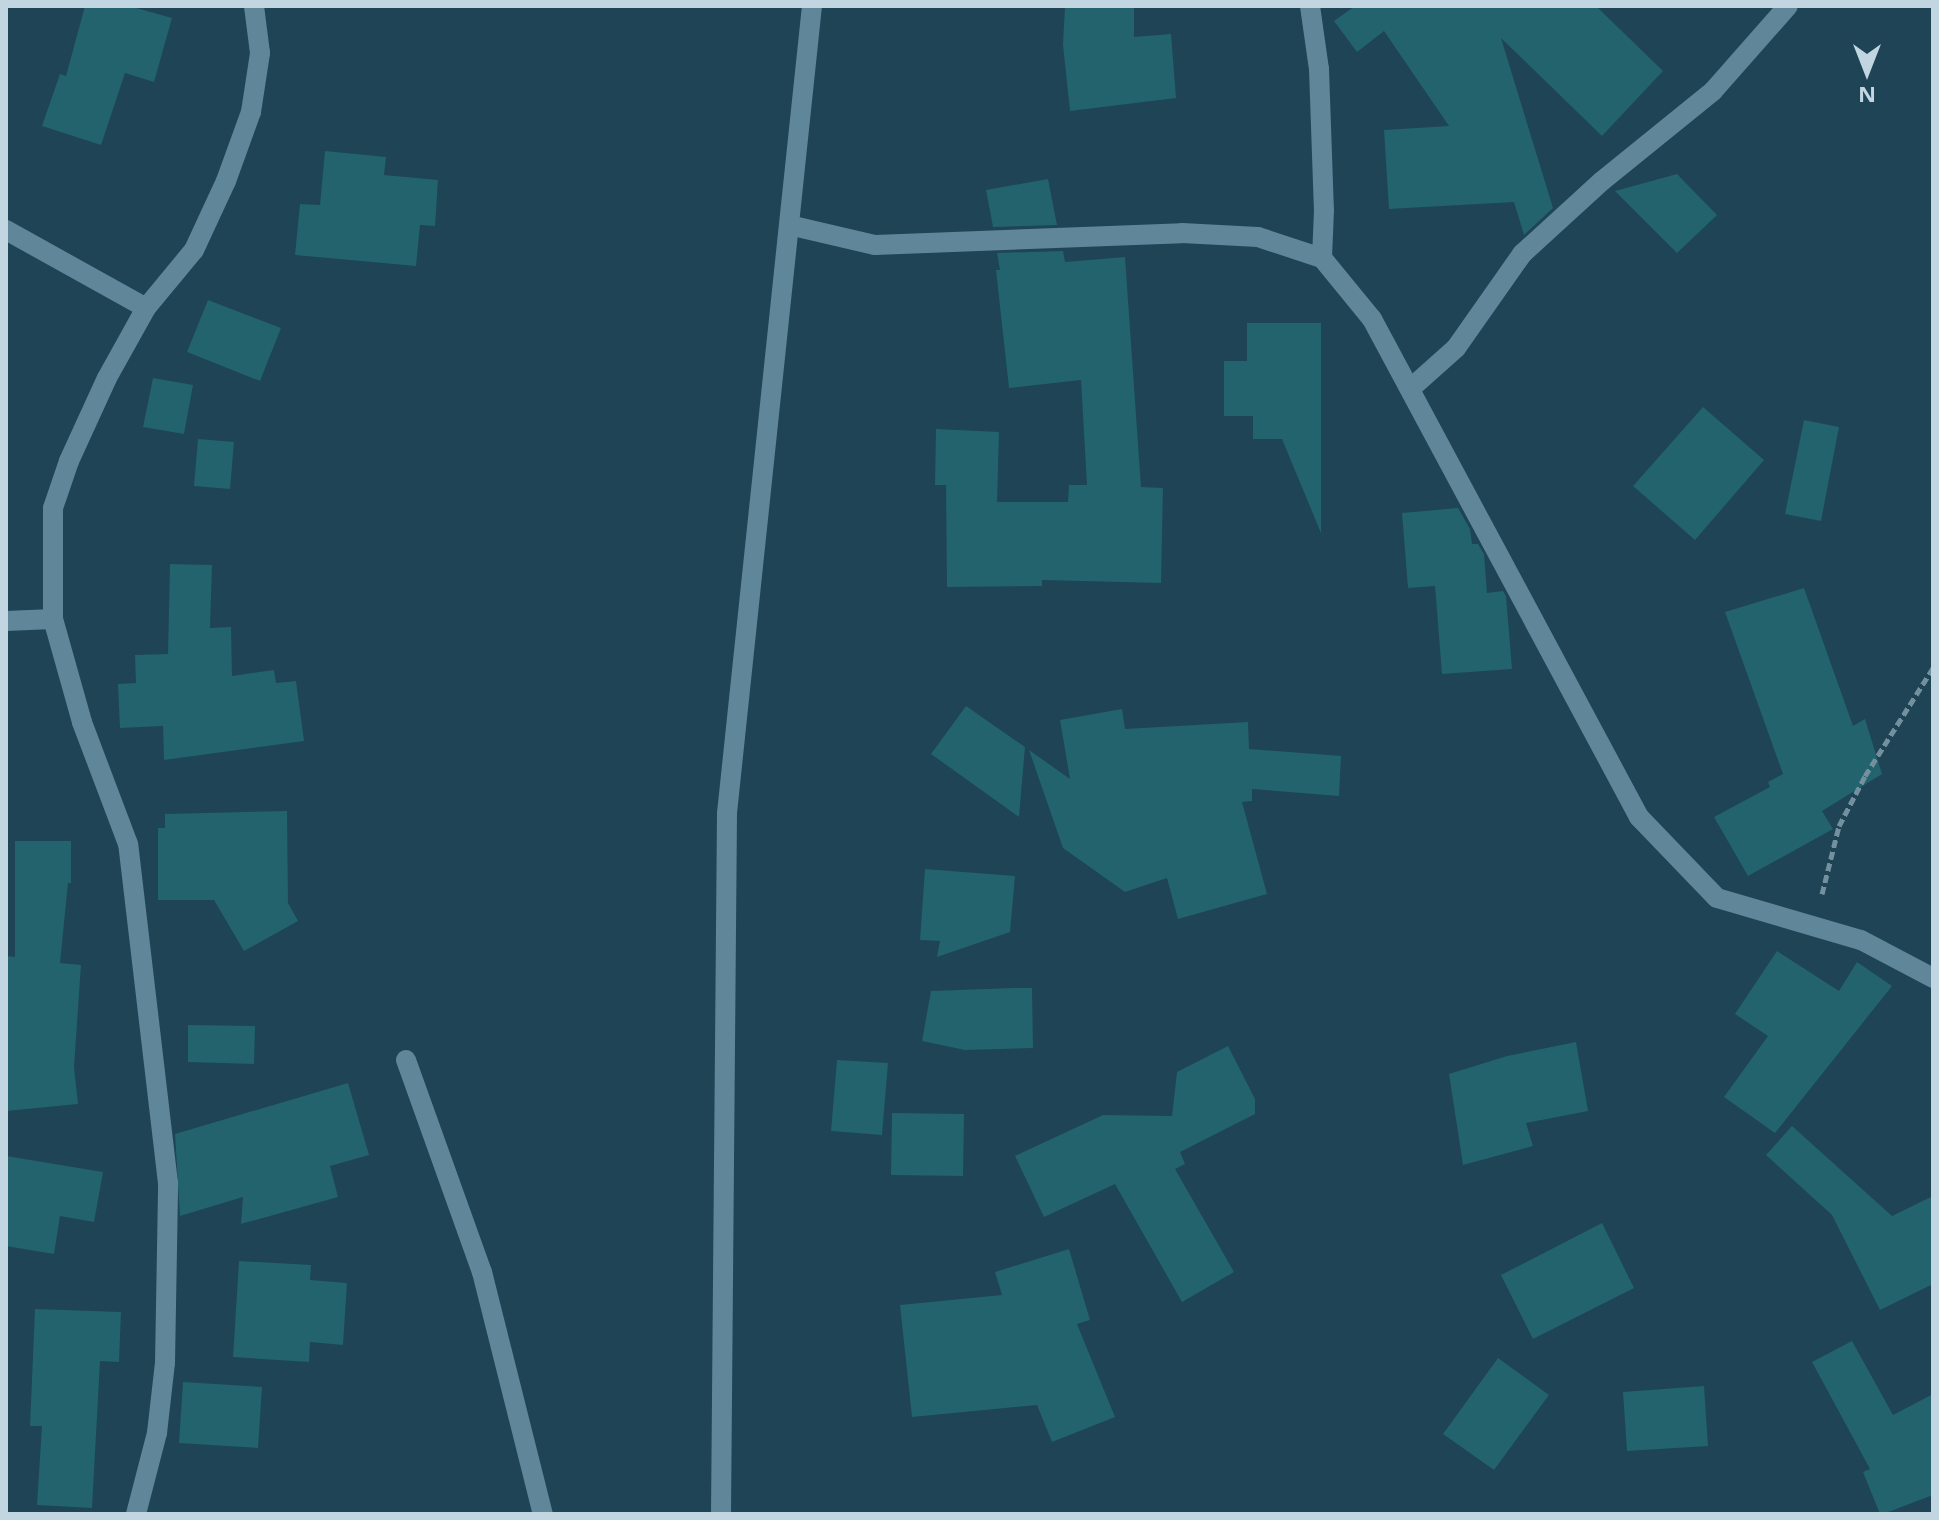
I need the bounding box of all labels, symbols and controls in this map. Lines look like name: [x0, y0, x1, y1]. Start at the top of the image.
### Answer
north arrow: [1827, 32, 1907, 112]
text: N: [1858, 81, 1876, 111]

